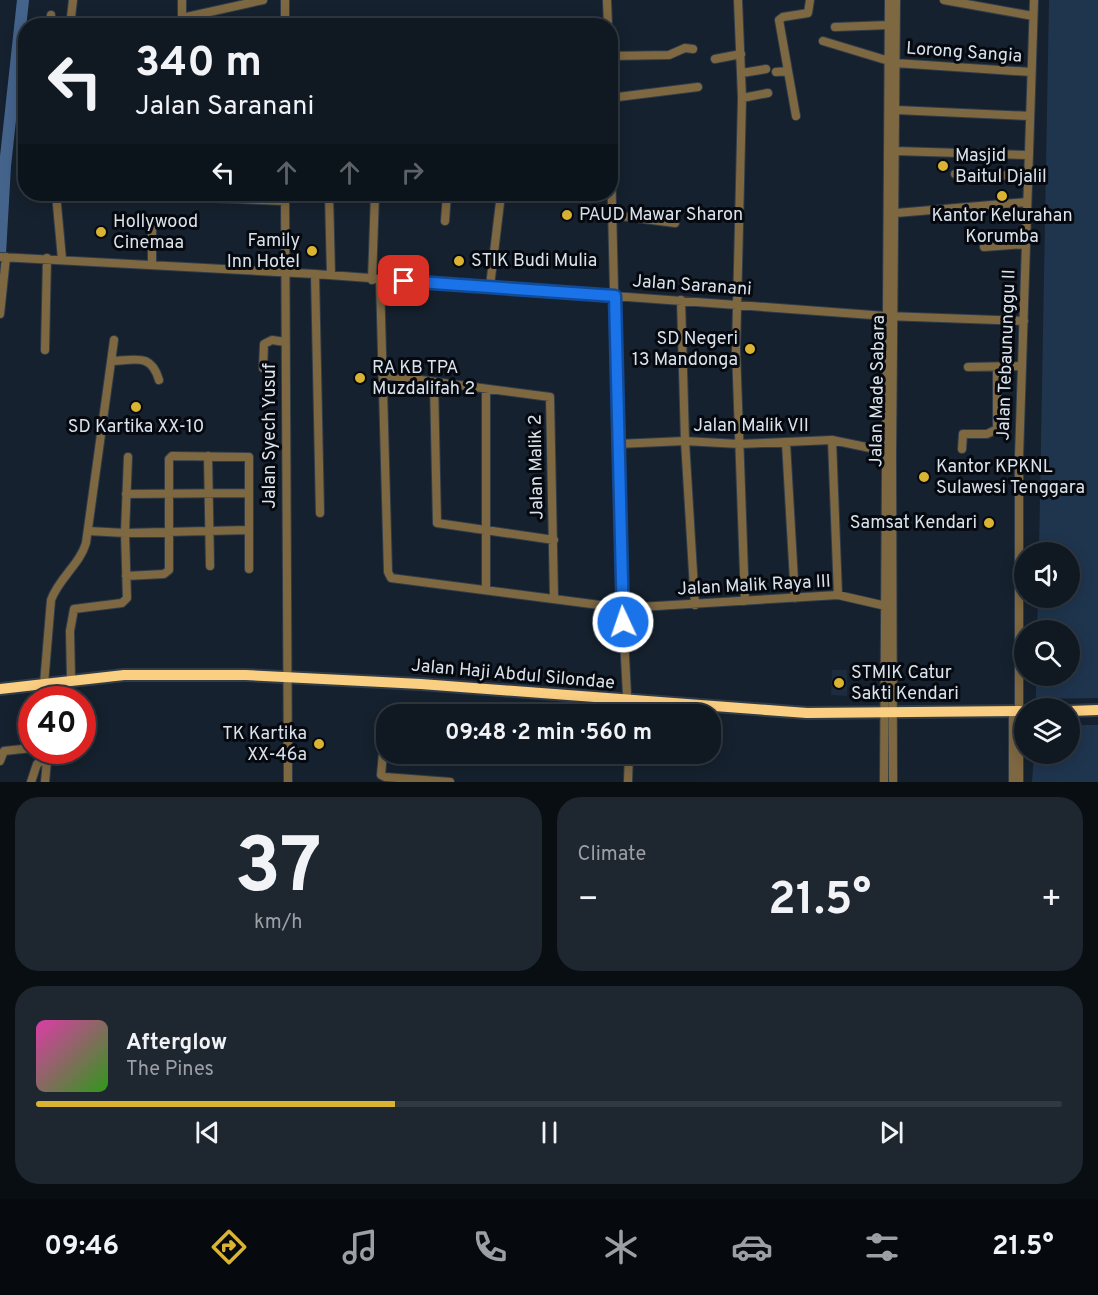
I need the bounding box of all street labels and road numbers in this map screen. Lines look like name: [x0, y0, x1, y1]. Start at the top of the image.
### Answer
street label: Lorong Sangia: [905, 37, 1023, 69]
street label: Jalan Tebaununggu II: [993, 269, 1021, 441]
street label: Jalan Saranani: [632, 270, 752, 302]
street label: Jalan Made Sabara: [865, 315, 891, 467]
street label: Jalan Syech Yusuf: [259, 363, 282, 509]
street label: Jalan Malik 2: [525, 414, 549, 520]
street label: Jalan Malik VII: [693, 415, 809, 438]
street label: Jalan Malik Raya III: [677, 570, 831, 602]
street label: Jalan Haji Abdul Silondae: [410, 655, 616, 695]

